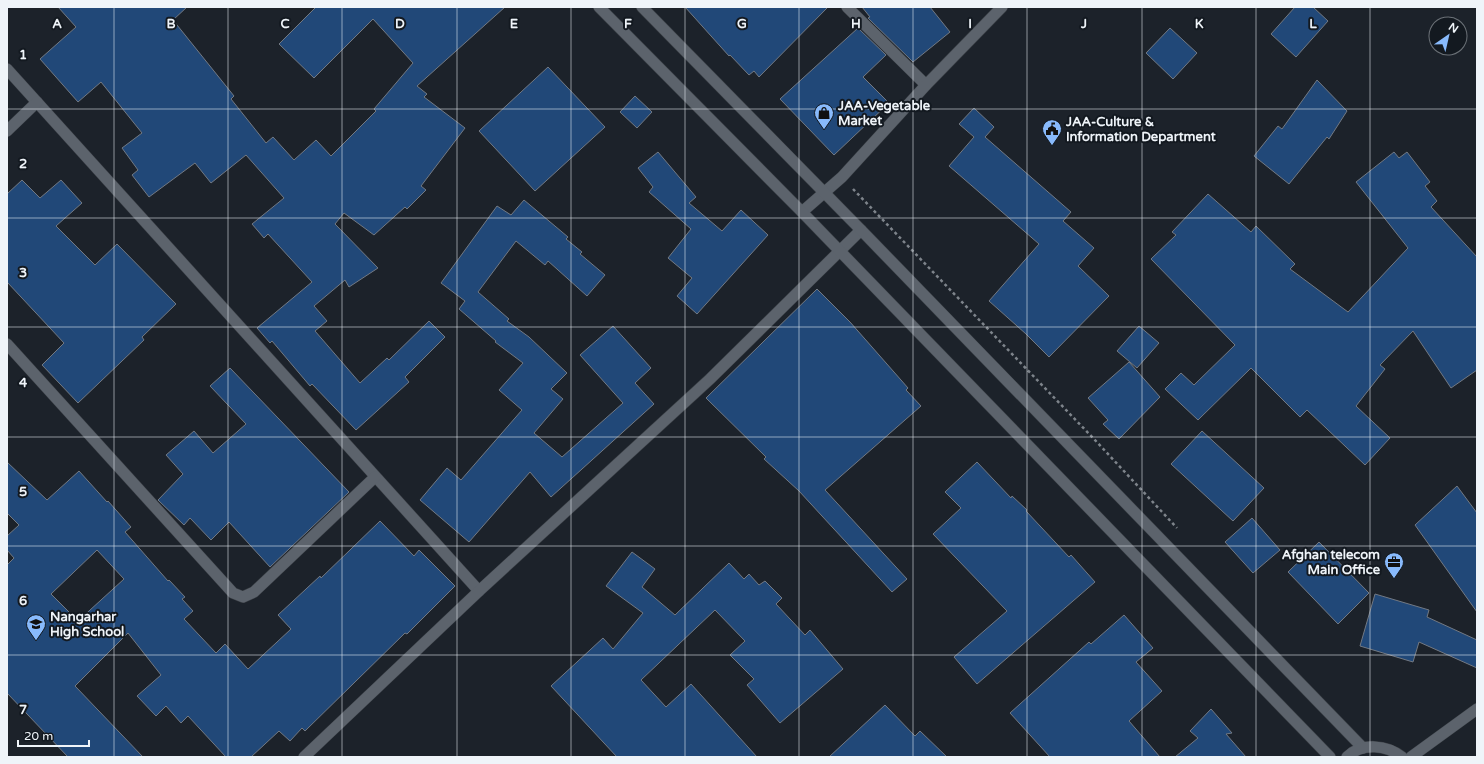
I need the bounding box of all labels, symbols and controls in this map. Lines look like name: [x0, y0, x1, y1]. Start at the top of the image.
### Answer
text: A: [52, 16, 62, 32]
text: B: [166, 16, 176, 32]
text: C: [280, 16, 290, 32]
text: D: [395, 16, 405, 32]
text: E: [510, 16, 518, 32]
text: F: [624, 16, 632, 32]
text: G: [737, 16, 747, 32]
text: H: [851, 16, 861, 32]
text: I: [968, 16, 972, 32]
text: J: [1080, 16, 1087, 32]
text: K: [1195, 16, 1204, 32]
text: L: [1309, 16, 1317, 32]
north arrow: [1428, 16, 1468, 56]
text: N: [1446, 20, 1461, 36]
text: 1: [19, 47, 27, 63]
place label: JAA-Vegetable Market: [837, 98, 931, 129]
shop icon: JAA-Vegetable Market: [813, 102, 835, 130]
place label: JAA-Culture & Information Department: [1065, 114, 1216, 145]
public building icon: JAA-Culture & Information Department: [1041, 118, 1063, 146]
text: 2: [19, 156, 27, 172]
text: 3: [19, 265, 27, 281]
text: 4: [19, 375, 28, 391]
text: 5: [19, 484, 27, 500]
place label: Afghan telecom Main Office: [1282, 547, 1381, 578]
office icon: Afghan telecom Main Office: [1383, 551, 1405, 579]
text: 6: [19, 593, 27, 609]
place label: Nangarhar High School: [50, 609, 124, 640]
school or university icon: Nangarhar High School: [25, 613, 47, 641]
text: 7: [19, 702, 27, 718]
scale bar: [18, 722, 89, 748]
text: 20 m: [24, 729, 53, 743]

